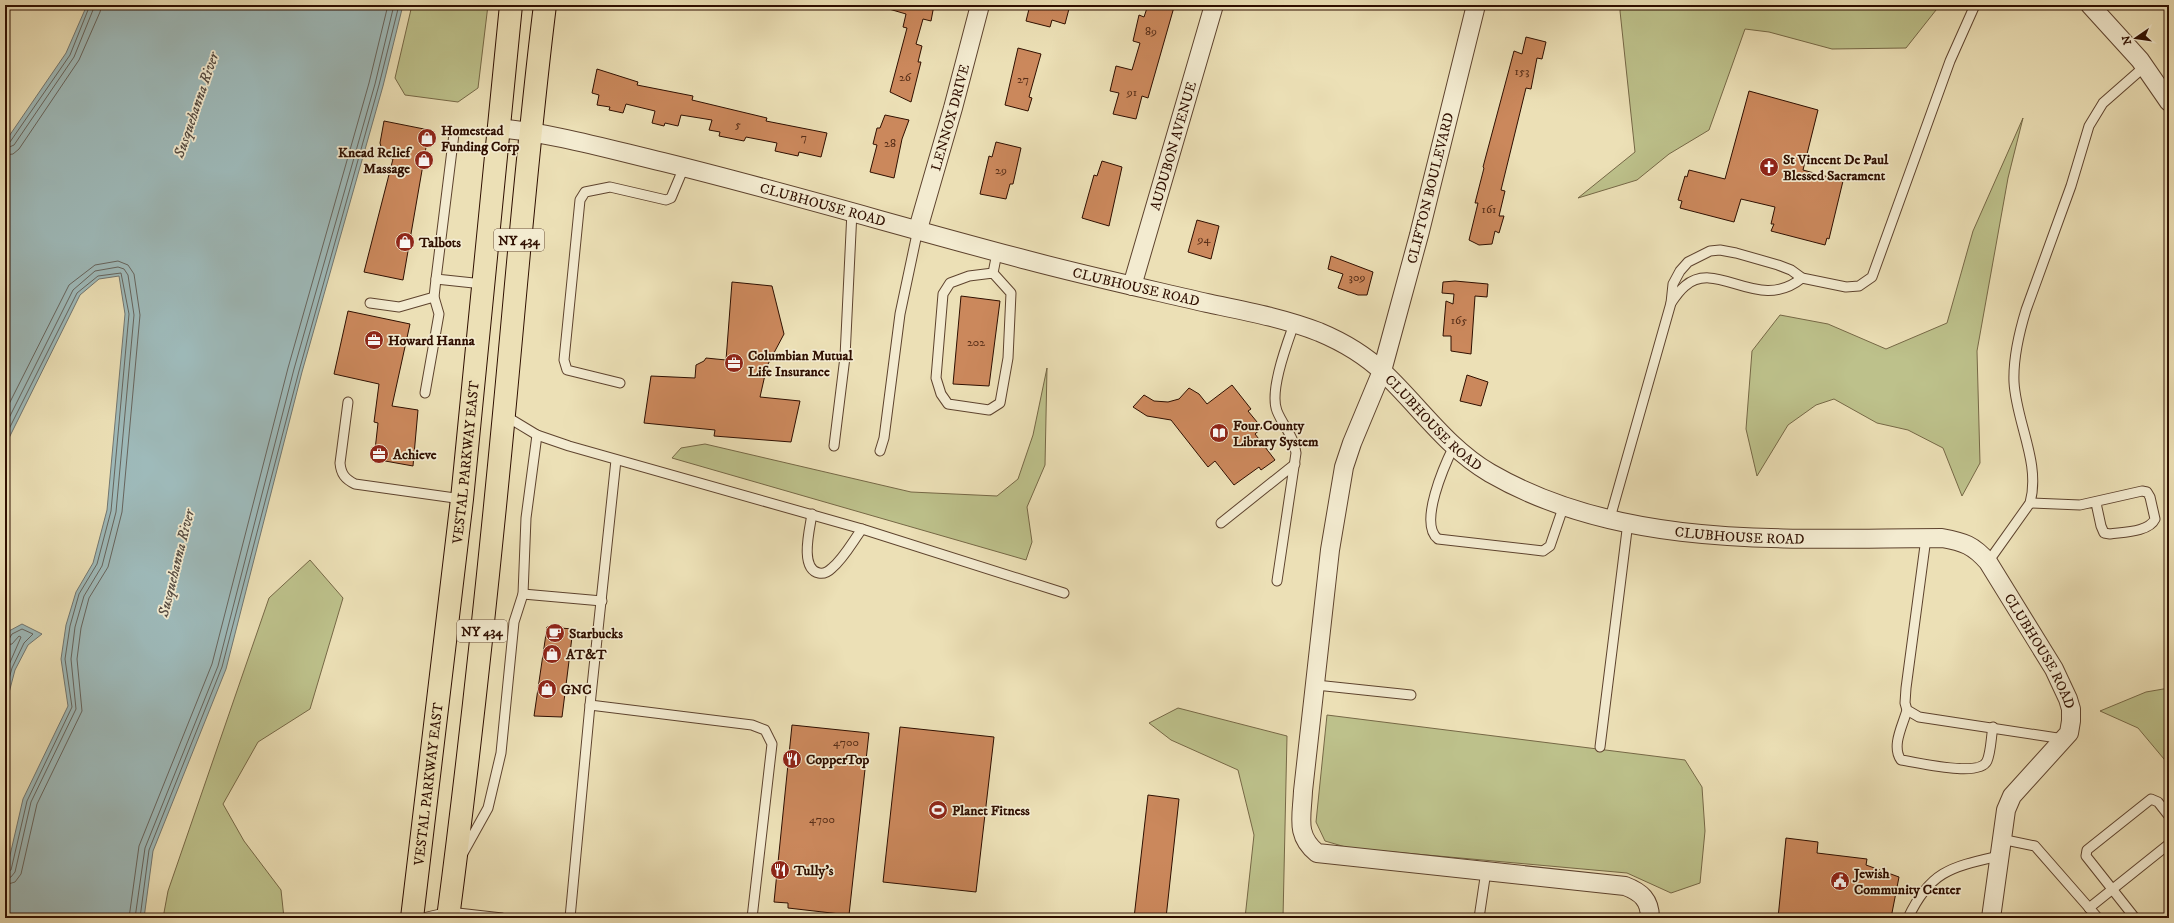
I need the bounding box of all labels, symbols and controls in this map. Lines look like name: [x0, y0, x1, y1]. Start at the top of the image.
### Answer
north arrow: [2116, 18, 2156, 58]
house number: 89: [1145, 24, 1157, 39]
text: N: [2119, 34, 2135, 46]
water label: Susquehanna River: [169, 48, 224, 161]
street label: LENNOX DRIVE: [927, 62, 974, 173]
house number: 153: [1515, 64, 1529, 79]
house number: 26: [899, 70, 912, 85]
house number: 27: [1017, 72, 1029, 87]
street label: AUDUBON AVENUE: [1147, 80, 1201, 213]
house number: 91: [1126, 85, 1137, 100]
street label: CLIFTON BOULEVARD: [1403, 111, 1458, 266]
house number: 5: [735, 117, 741, 132]
place label: Homestead Funding Corp: [441, 122, 519, 156]
shop icon: Homestead Funding Corp: [416, 127, 438, 149]
house number: 7: [801, 130, 807, 145]
house number: 28: [884, 136, 896, 151]
place label: Knead Relief Massage: [338, 144, 413, 178]
shop icon: Knead Relief Massage: [413, 149, 435, 171]
place label: St Vincent De Paul Blessed Sacrament: [1783, 151, 1889, 185]
church icon: St Vincent De Paul Blessed Sacrament: [1758, 156, 1780, 178]
house number: 29: [995, 163, 1007, 178]
street label: CLUBHOUSE ROAD: [758, 179, 888, 231]
house number: 161: [1482, 202, 1496, 217]
road number: NY 434: [494, 229, 544, 251]
shop icon: Talbots: [394, 231, 416, 253]
house number: 94: [1197, 232, 1212, 247]
place label: Talbots: [418, 234, 461, 252]
street label: CLUBHOUSE ROAD: [1071, 264, 1201, 311]
house number: 309: [1349, 270, 1365, 285]
house number: 165: [1451, 313, 1467, 328]
office icon: Howard Hanna: [363, 329, 385, 351]
place label: Howard Hanna: [388, 332, 476, 350]
house number: 202: [967, 335, 985, 350]
place label: Columbian Mutual Life Insurance: [748, 347, 853, 381]
office icon: Columbian Mutual Life Insurance: [723, 352, 745, 374]
street label: CLUBHOUSE ROAD: [1381, 371, 1485, 475]
street label: VESTAL PARKWAY EAST: [449, 379, 484, 546]
place label: Four County Library System: [1233, 417, 1319, 451]
library icon: Four County Library System: [1208, 422, 1230, 444]
office icon: Achieve: [368, 443, 390, 465]
place label: Achieve: [392, 446, 437, 464]
water label: Susquehanna River: [154, 506, 199, 620]
street label: CLUBHOUSE ROAD: [1674, 523, 1805, 549]
street label: CLUBHOUSE ROAD: [2000, 590, 2078, 711]
road number: NY 434: [457, 620, 507, 642]
cafe icon: Starbucks: [544, 622, 566, 644]
place label: Starbucks: [569, 625, 623, 643]
shop icon: AT&T: [541, 643, 563, 665]
place label: AT&T: [565, 646, 607, 664]
shop icon: GNC: [536, 678, 558, 700]
place label: GNC: [561, 681, 591, 699]
street label: VESTAL PARKWAY EAST: [410, 701, 448, 867]
house number: 4700: [833, 735, 859, 750]
restaurant icon: CopperTop: [781, 748, 803, 770]
place label: CopperTop: [806, 751, 869, 769]
sports icon: Planet Fitness: [927, 799, 949, 821]
place label: Planet Fitness: [952, 802, 1030, 820]
house number: 4700: [809, 812, 835, 827]
restaurant icon: Tully's: [769, 859, 791, 881]
place label: Tully's: [793, 862, 834, 880]
place label: Jewish Community Center: [1852, 865, 1961, 899]
public building icon: Jewish Community Center: [1829, 870, 1851, 892]

